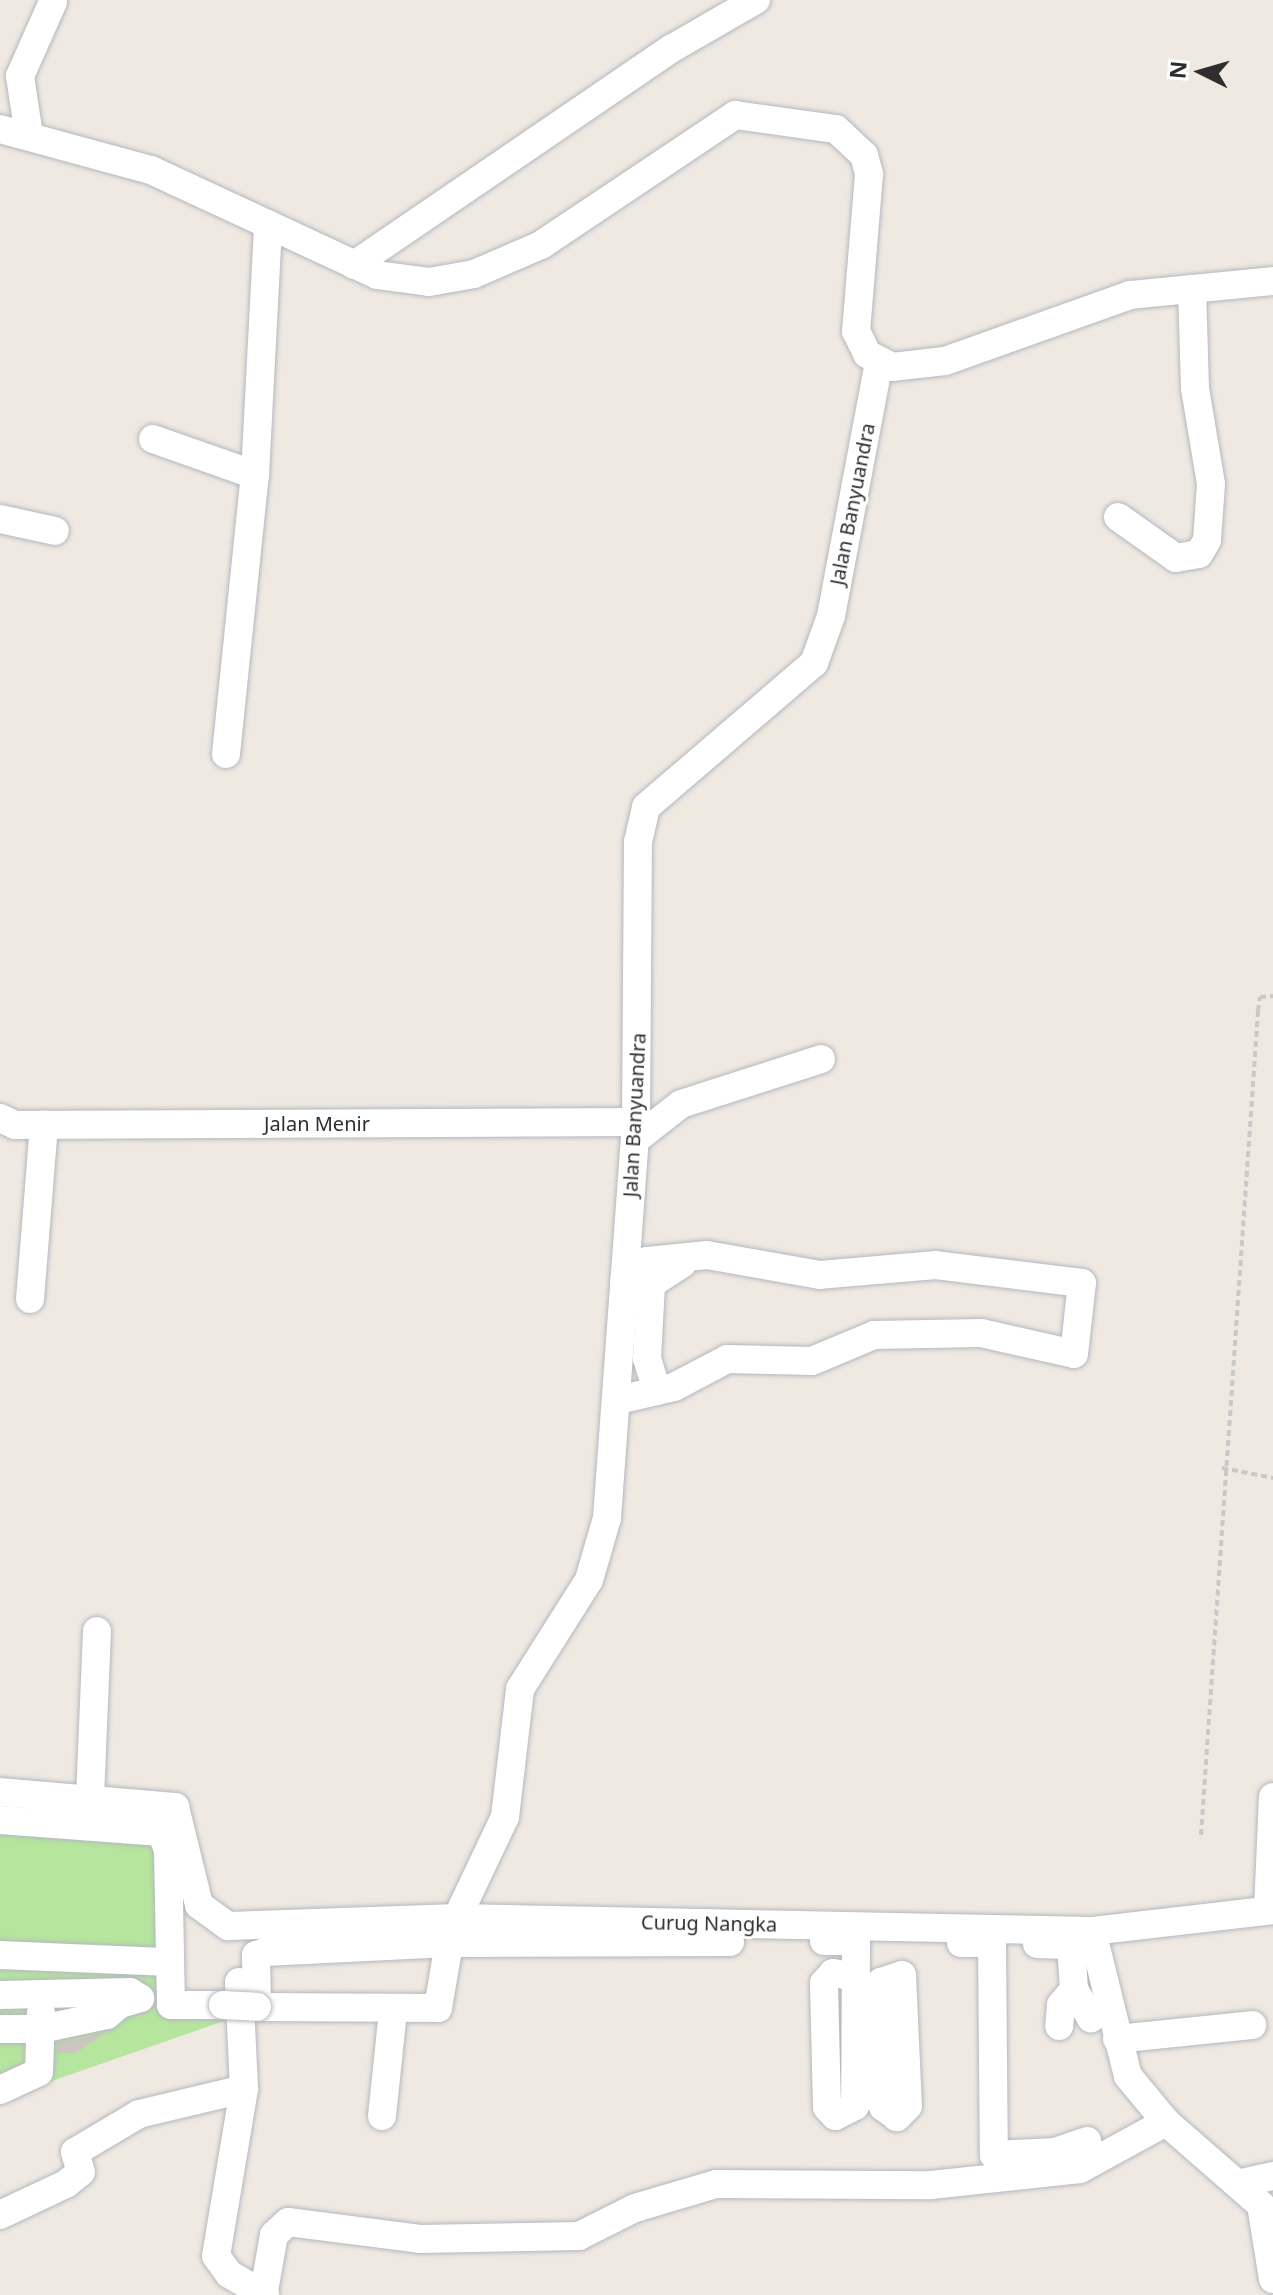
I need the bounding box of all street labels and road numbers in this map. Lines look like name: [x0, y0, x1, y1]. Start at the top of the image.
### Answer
street label: Jalan Banyuandra: [825, 421, 879, 587]
street label: Jalan Banyuandra: [618, 1032, 650, 1198]
street label: Jalan Menir: [264, 1111, 370, 1135]
street label: Curug Nangka: [641, 1910, 777, 1936]

